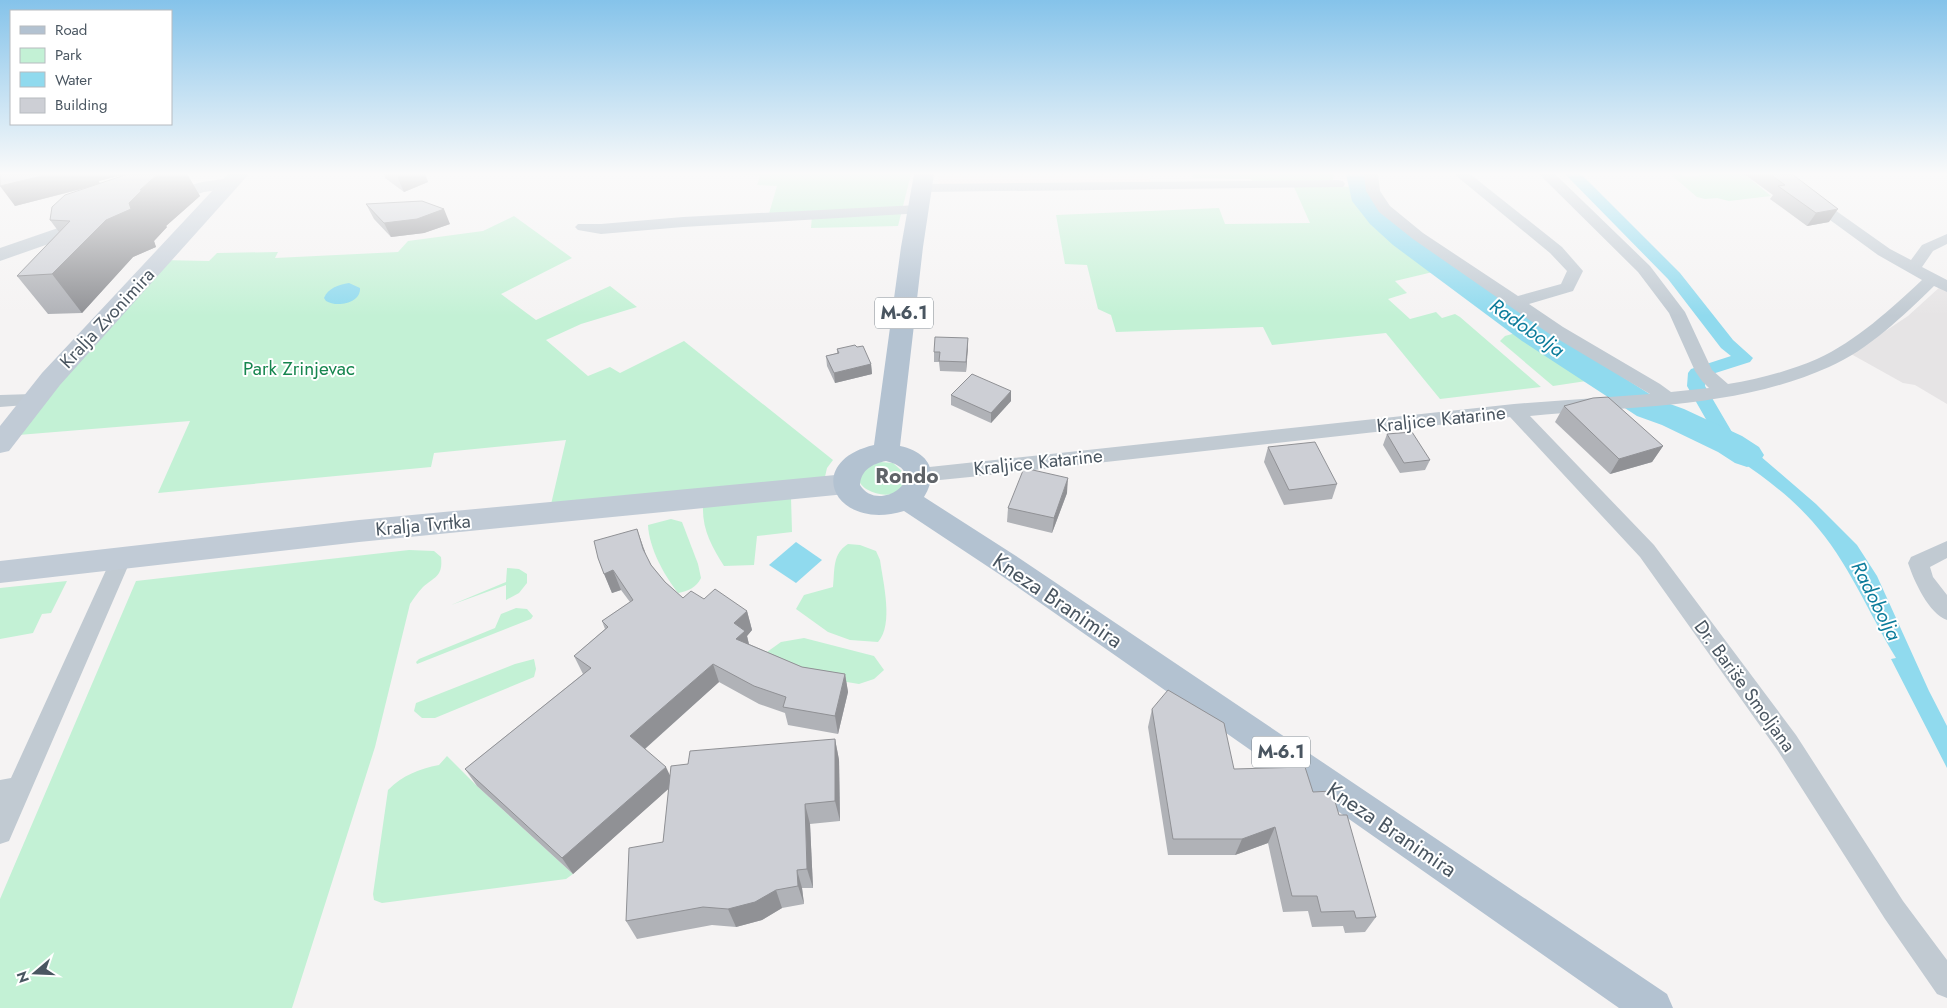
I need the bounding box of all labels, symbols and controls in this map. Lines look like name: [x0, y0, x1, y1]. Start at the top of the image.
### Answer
legend: [10, 10, 172, 125]
text: Road: [55, 19, 87, 41]
text: Park: [55, 44, 82, 66]
text: Water: [55, 69, 93, 91]
text: Building: [55, 94, 107, 116]
street label: Kralja Zvonimira: [53, 262, 161, 374]
water label: Radobolja: [1484, 292, 1570, 364]
road number: M-6.1: [875, 298, 933, 328]
park label: Park Zrinjevac: [243, 355, 355, 382]
street label: Kraljice Katarine: [1375, 399, 1507, 439]
street label: Kraljice Katarine: [972, 442, 1104, 482]
district label: Rondo: [875, 461, 939, 491]
street label: Kralja Tvrtka: [374, 507, 472, 543]
street label: Kneza Branimira: [986, 545, 1130, 655]
water label: Radobolja: [1844, 556, 1908, 646]
street label: Dr. Bariše Smoljana: [1688, 615, 1802, 757]
road number: M-6.1: [1252, 736, 1310, 768]
street label: Kneza Branimira: [1320, 774, 1464, 884]
north arrow: [10, 948, 60, 998]
text: N: [11, 969, 34, 986]

